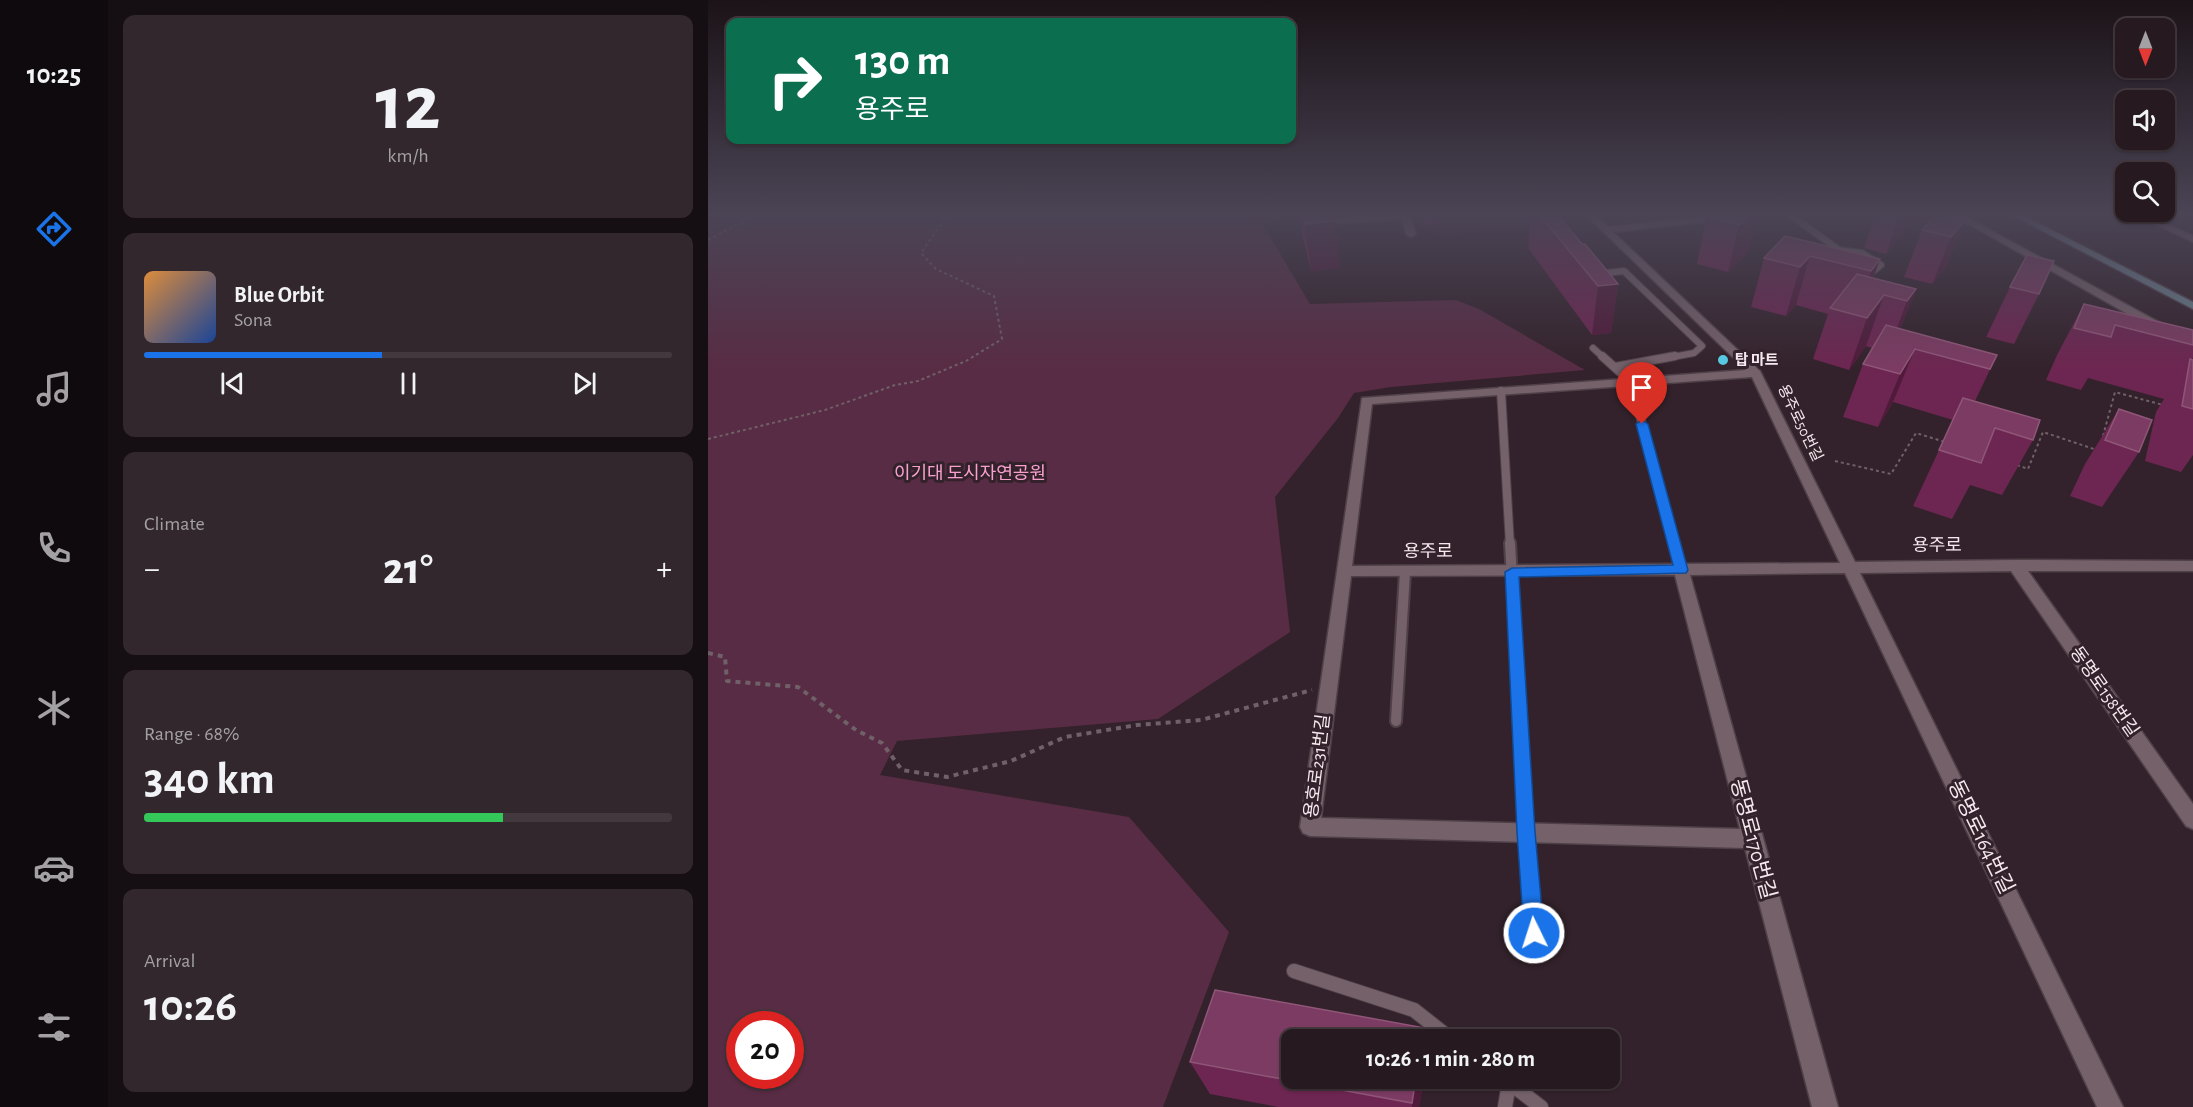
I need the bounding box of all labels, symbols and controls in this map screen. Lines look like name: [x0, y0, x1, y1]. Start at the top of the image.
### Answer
north arrow: [2115, 18, 2175, 78]
map controls: [2115, 18, 2175, 222]
text: 130 m: [855, 40, 950, 82]
icon: right: [756, 42, 834, 120]
text: 10:25: [27, 61, 81, 88]
text: 12: [376, 66, 440, 144]
button: sound: [2115, 90, 2175, 150]
text: 용주로: [855, 96, 930, 123]
text: km/h: [387, 146, 429, 166]
button: search: [2115, 162, 2175, 222]
icon: directions: [33, 208, 75, 250]
text: Blue Orbit: [234, 284, 324, 306]
text: Sona: [234, 310, 272, 330]
place label: 탑 마트: [1735, 352, 1779, 368]
marker: 탑 마트: [1716, 353, 1730, 367]
pin: [1616, 362, 1667, 424]
icon: previous: [216, 367, 249, 400]
icon: pause: [392, 367, 425, 400]
icon: next: [568, 367, 601, 400]
icon: music: [33, 368, 75, 410]
icon: arrive: [1625, 371, 1658, 404]
street label: 용주로50번길: [1775, 382, 1826, 464]
park label: 이기대 도시자연공원: [894, 463, 1046, 483]
text: Climate: [144, 514, 205, 534]
icon: phone: [33, 527, 75, 569]
street label: 용주로: [1912, 536, 1962, 555]
street label: 용주로: [1403, 542, 1453, 561]
text: 21°: [383, 547, 433, 592]
text: −: [144, 553, 160, 586]
text: +: [656, 553, 672, 586]
street label: 동명로158번길: [2066, 643, 2142, 740]
icon: climate: [33, 687, 75, 729]
street label: 용호로231번길: [1302, 713, 1333, 819]
text: Range · 68%: [144, 724, 240, 744]
text: 340 km: [144, 757, 275, 802]
street label: 동명로170번길: [1727, 776, 1780, 901]
street label: 동명로164번길: [1944, 776, 2018, 897]
icon: car: [33, 847, 75, 889]
position arrow: [1502, 901, 1566, 965]
text: Arrival: [144, 951, 195, 971]
text: 10:26: [144, 984, 237, 1029]
icon: filters: [33, 1006, 75, 1048]
speed limit sign: 20: [726, 1011, 804, 1089]
text: 10:26 · 1 min · 280 m: [1366, 1048, 1535, 1070]

